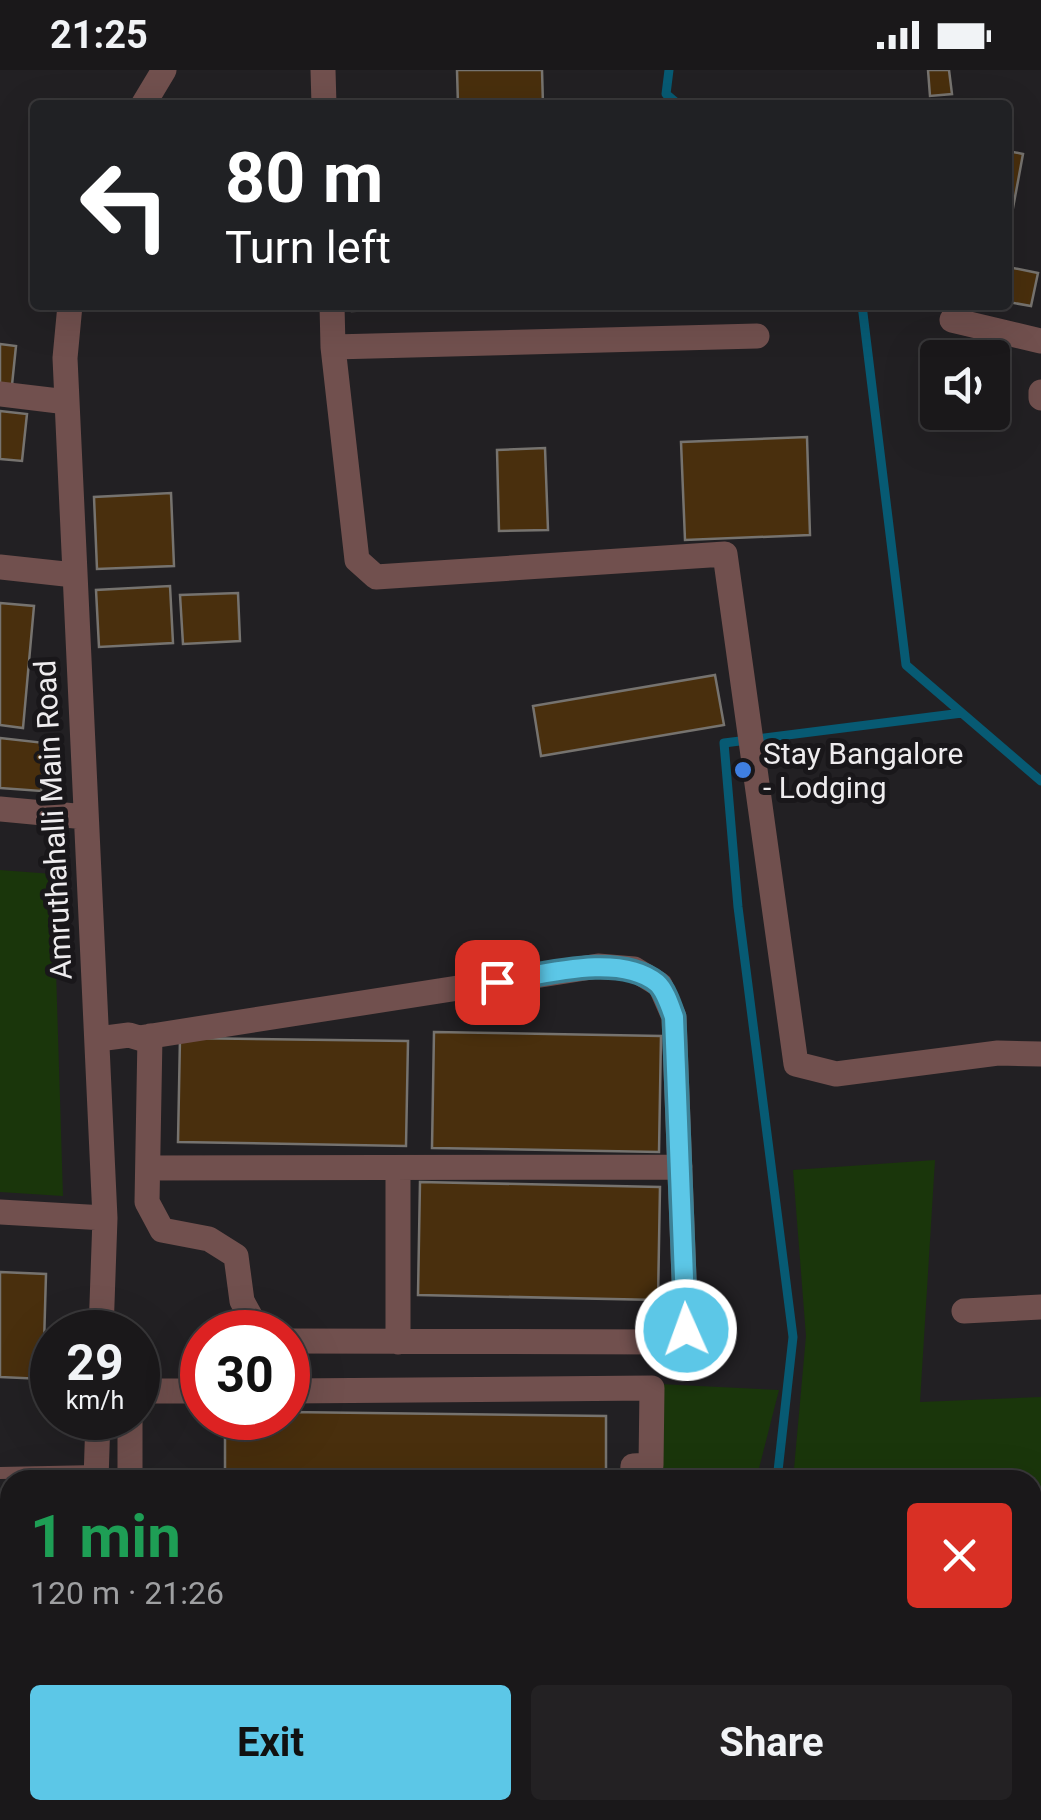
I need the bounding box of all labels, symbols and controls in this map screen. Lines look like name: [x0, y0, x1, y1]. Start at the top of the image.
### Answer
text: 21:25: [50, 13, 148, 57]
text: 80 m: [225, 137, 383, 219]
icon: left: [60, 140, 190, 270]
text: Turn left: [225, 221, 391, 274]
map controls: [920, 340, 1010, 430]
button: sound: [920, 340, 1010, 430]
street label: Amruthahalli Main Road: [27, 659, 79, 981]
place label: Stay Bangalore - Lodging: [763, 736, 963, 805]
marker: Stay Bangalore - Lodging: [732, 759, 754, 781]
pin: [455, 940, 540, 1025]
icon: arrive: [470, 955, 525, 1010]
position arrow: [634, 1278, 738, 1382]
speed limit sign: 30: [180, 1310, 310, 1440]
text: 29: [66, 1334, 124, 1392]
text: km/h: [66, 1386, 124, 1415]
text: 1 min: [30, 1501, 181, 1572]
button: close: [907, 1503, 1012, 1608]
text: 120 m · 21:26: [30, 1574, 224, 1612]
button: Exit: [30, 1685, 511, 1800]
button: Share: [531, 1685, 1012, 1800]

